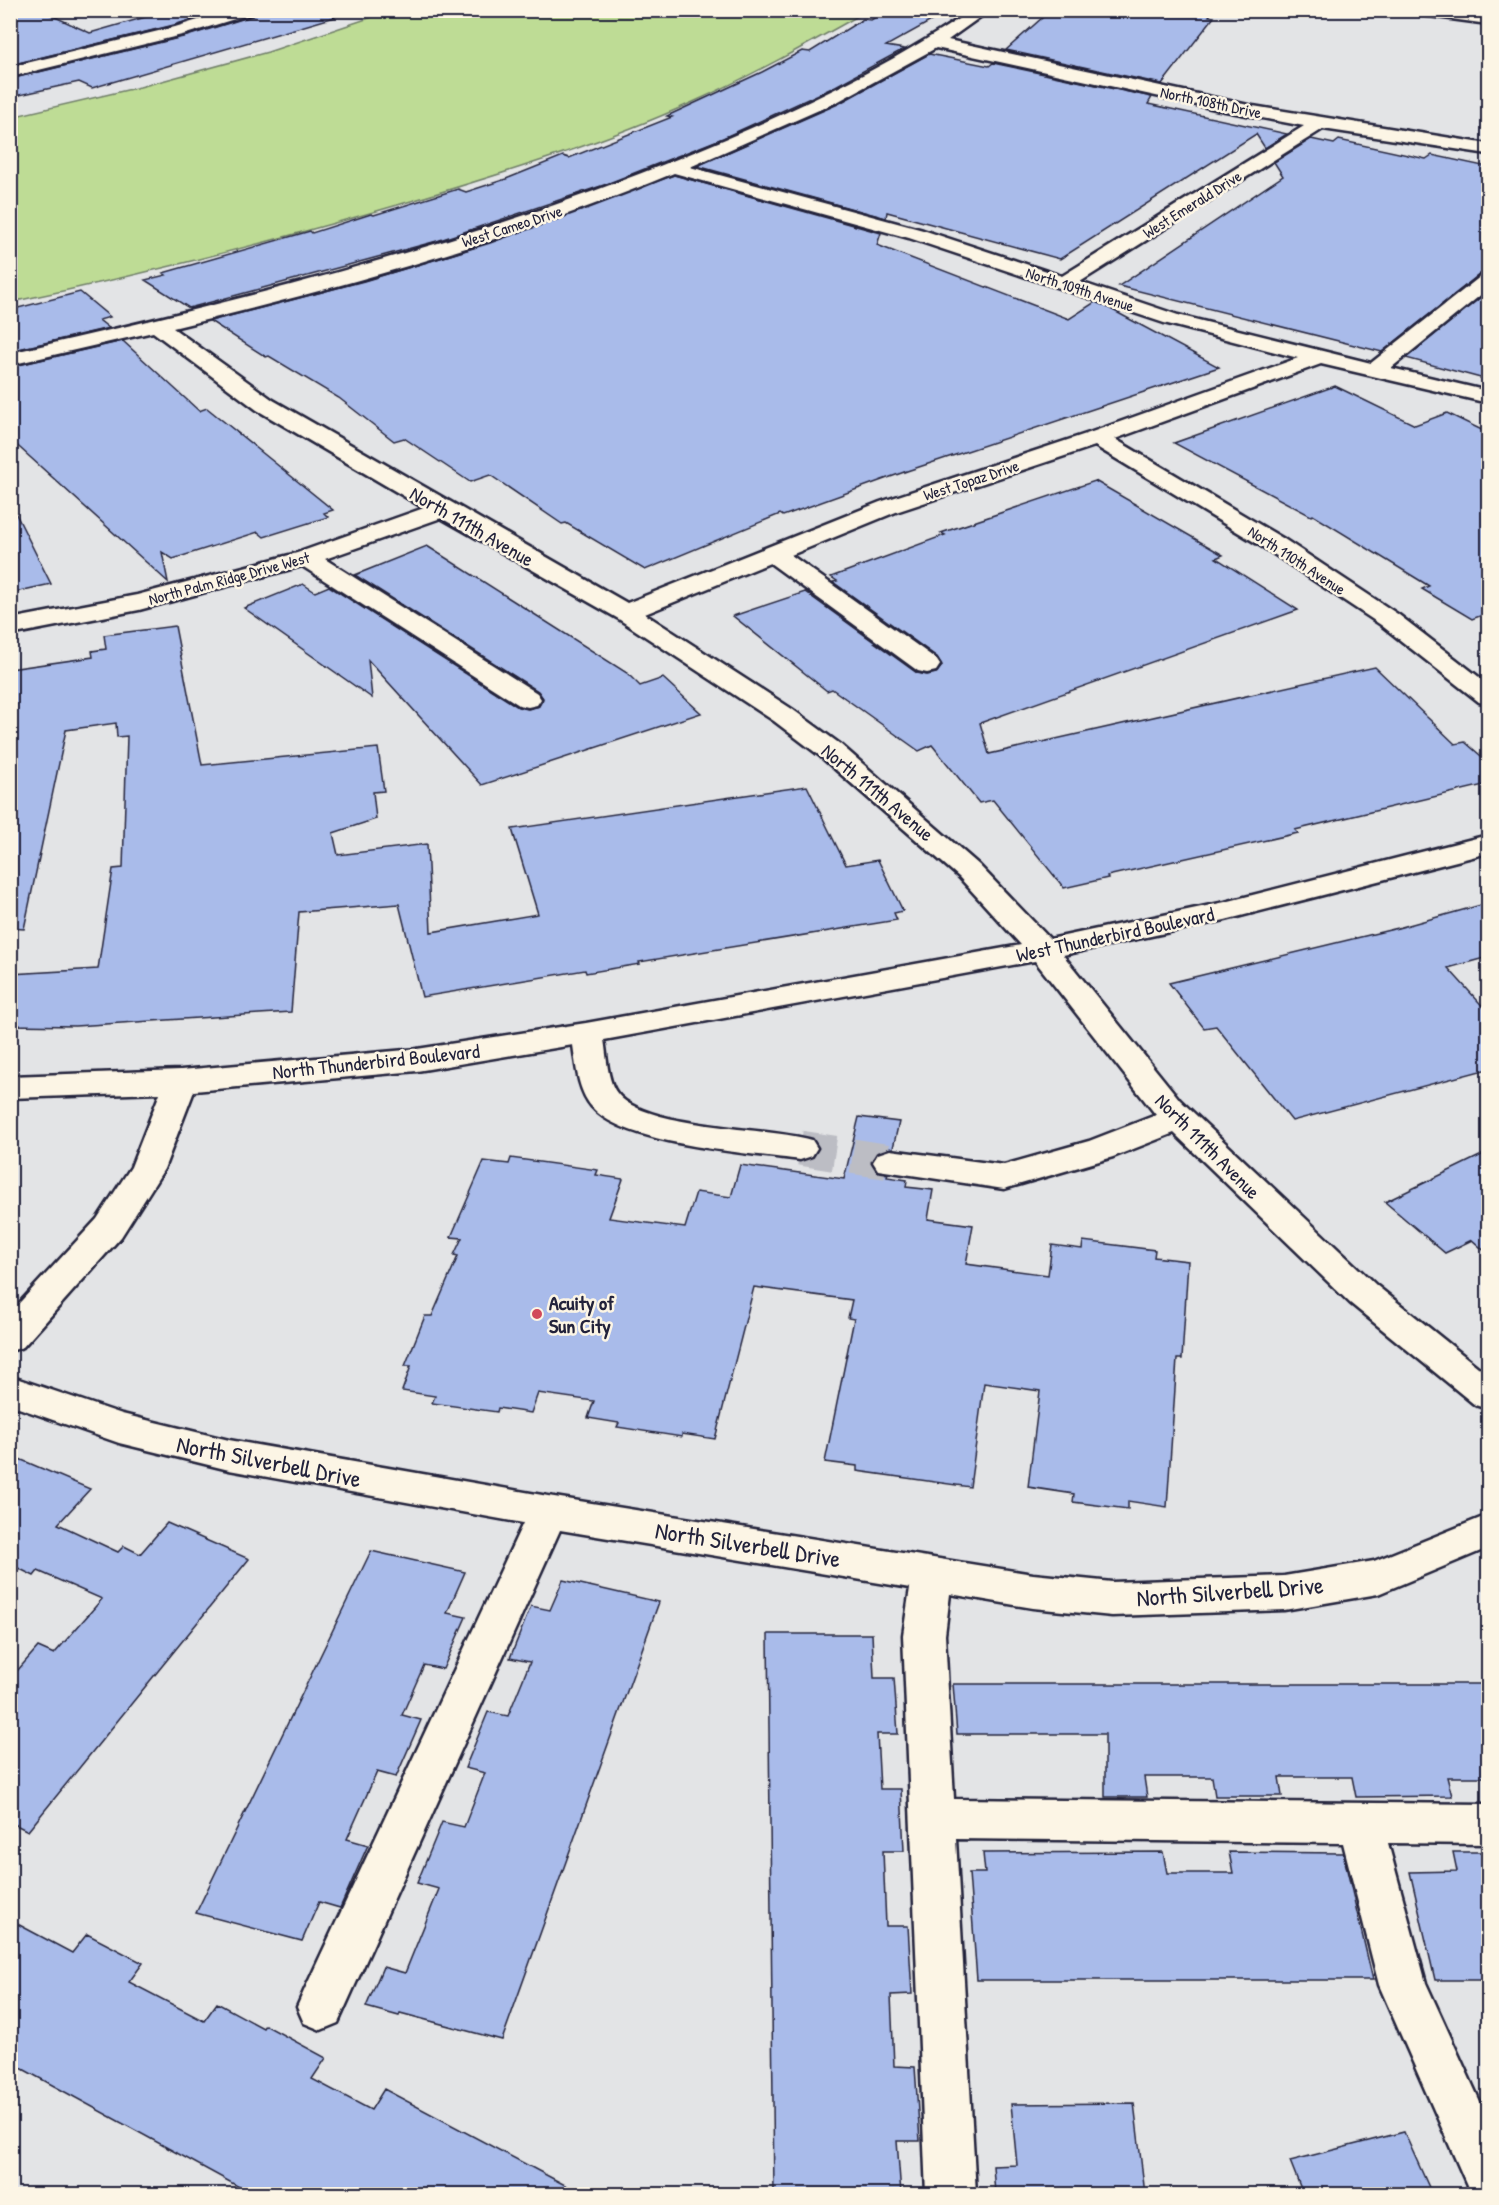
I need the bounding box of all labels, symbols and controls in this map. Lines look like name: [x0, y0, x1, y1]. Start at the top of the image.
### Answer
street label: North 108th Drive: [1158, 81, 1264, 124]
street label: West Emerald Drive: [1138, 165, 1246, 243]
street label: West Cameo Drive: [459, 199, 565, 253]
street label: North 109th Avenue: [1023, 261, 1137, 317]
street label: West Topaz Drive: [920, 454, 1022, 506]
street label: North 111th Avenue: [405, 480, 539, 572]
street label: North 110th Avenue: [1244, 520, 1351, 600]
street label: North Palm Ridge Drive West: [146, 546, 312, 610]
street label: North 111th Avenue: [816, 737, 940, 847]
street label: West Thunderbird Boulevard: [1014, 900, 1216, 968]
street label: North Thunderbird Boulevard: [271, 1037, 481, 1085]
street label: North 111th Avenue: [1149, 1087, 1267, 1205]
place label: Acuity of Sun City: [549, 1289, 615, 1340]
marker: Acuity of Sun City: [530, 1307, 544, 1321]
street label: North Silverbell Drive: [174, 1427, 364, 1495]
street label: North Silverbell Drive: [653, 1514, 843, 1575]
street label: North Silverbell Drive: [1136, 1568, 1325, 1613]

